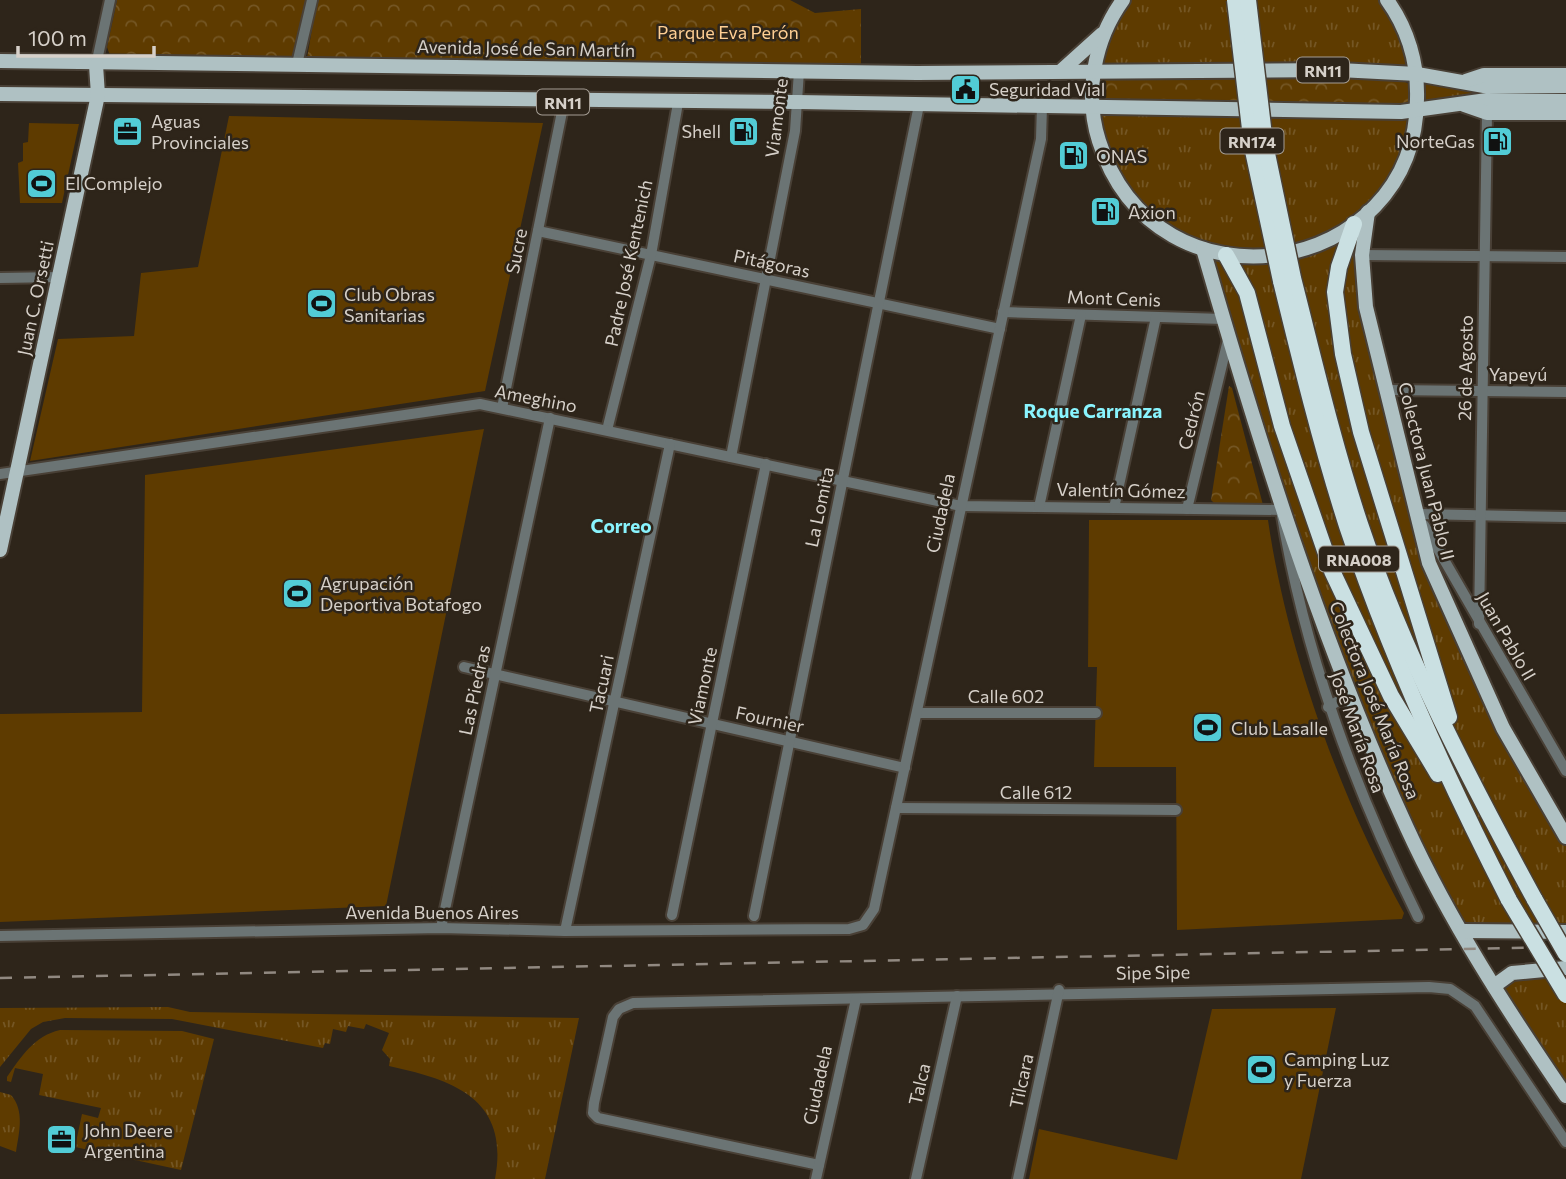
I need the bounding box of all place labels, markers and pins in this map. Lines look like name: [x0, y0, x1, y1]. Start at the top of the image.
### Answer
public building icon: Seguridad Vial: [949, 72, 983, 106]
place label: Seguridad Vial: [989, 78, 1105, 100]
place label: Aguas Provinciales: [151, 110, 249, 153]
office icon: Aguas Provinciales: [111, 114, 145, 148]
fuel station icon: Shell: [727, 114, 761, 148]
place label: Shell: [681, 120, 721, 142]
fuel station icon: NorteGas: [1481, 124, 1515, 158]
place label: NorteGas: [1396, 130, 1475, 152]
fuel station icon: ONAS: [1056, 139, 1090, 173]
place label: ONAS: [1096, 145, 1147, 167]
sports icon: El Complejo: [25, 166, 59, 200]
place label: El Complejo: [65, 172, 163, 194]
fuel station icon: Axion: [1088, 195, 1122, 229]
place label: Axion: [1128, 201, 1176, 223]
place label: Club Obras Sanitarias: [344, 283, 435, 326]
sports icon: Club Obras Sanitarias: [304, 287, 338, 321]
place label: Agrupación Deportiva Botafogo: [320, 572, 482, 615]
sports icon: Agrupación Deportiva Botafogo: [280, 576, 314, 610]
sports icon: Club Lasalle: [1191, 711, 1225, 745]
place label: Club Lasalle: [1231, 717, 1328, 739]
place label: Camping Luz y Fuerza: [1284, 1048, 1390, 1091]
sports icon: Camping Luz y Fuerza: [1244, 1052, 1278, 1086]
place label: John Deere Argentina: [84, 1119, 173, 1162]
office icon: John Deere Argentina: [44, 1123, 78, 1157]

